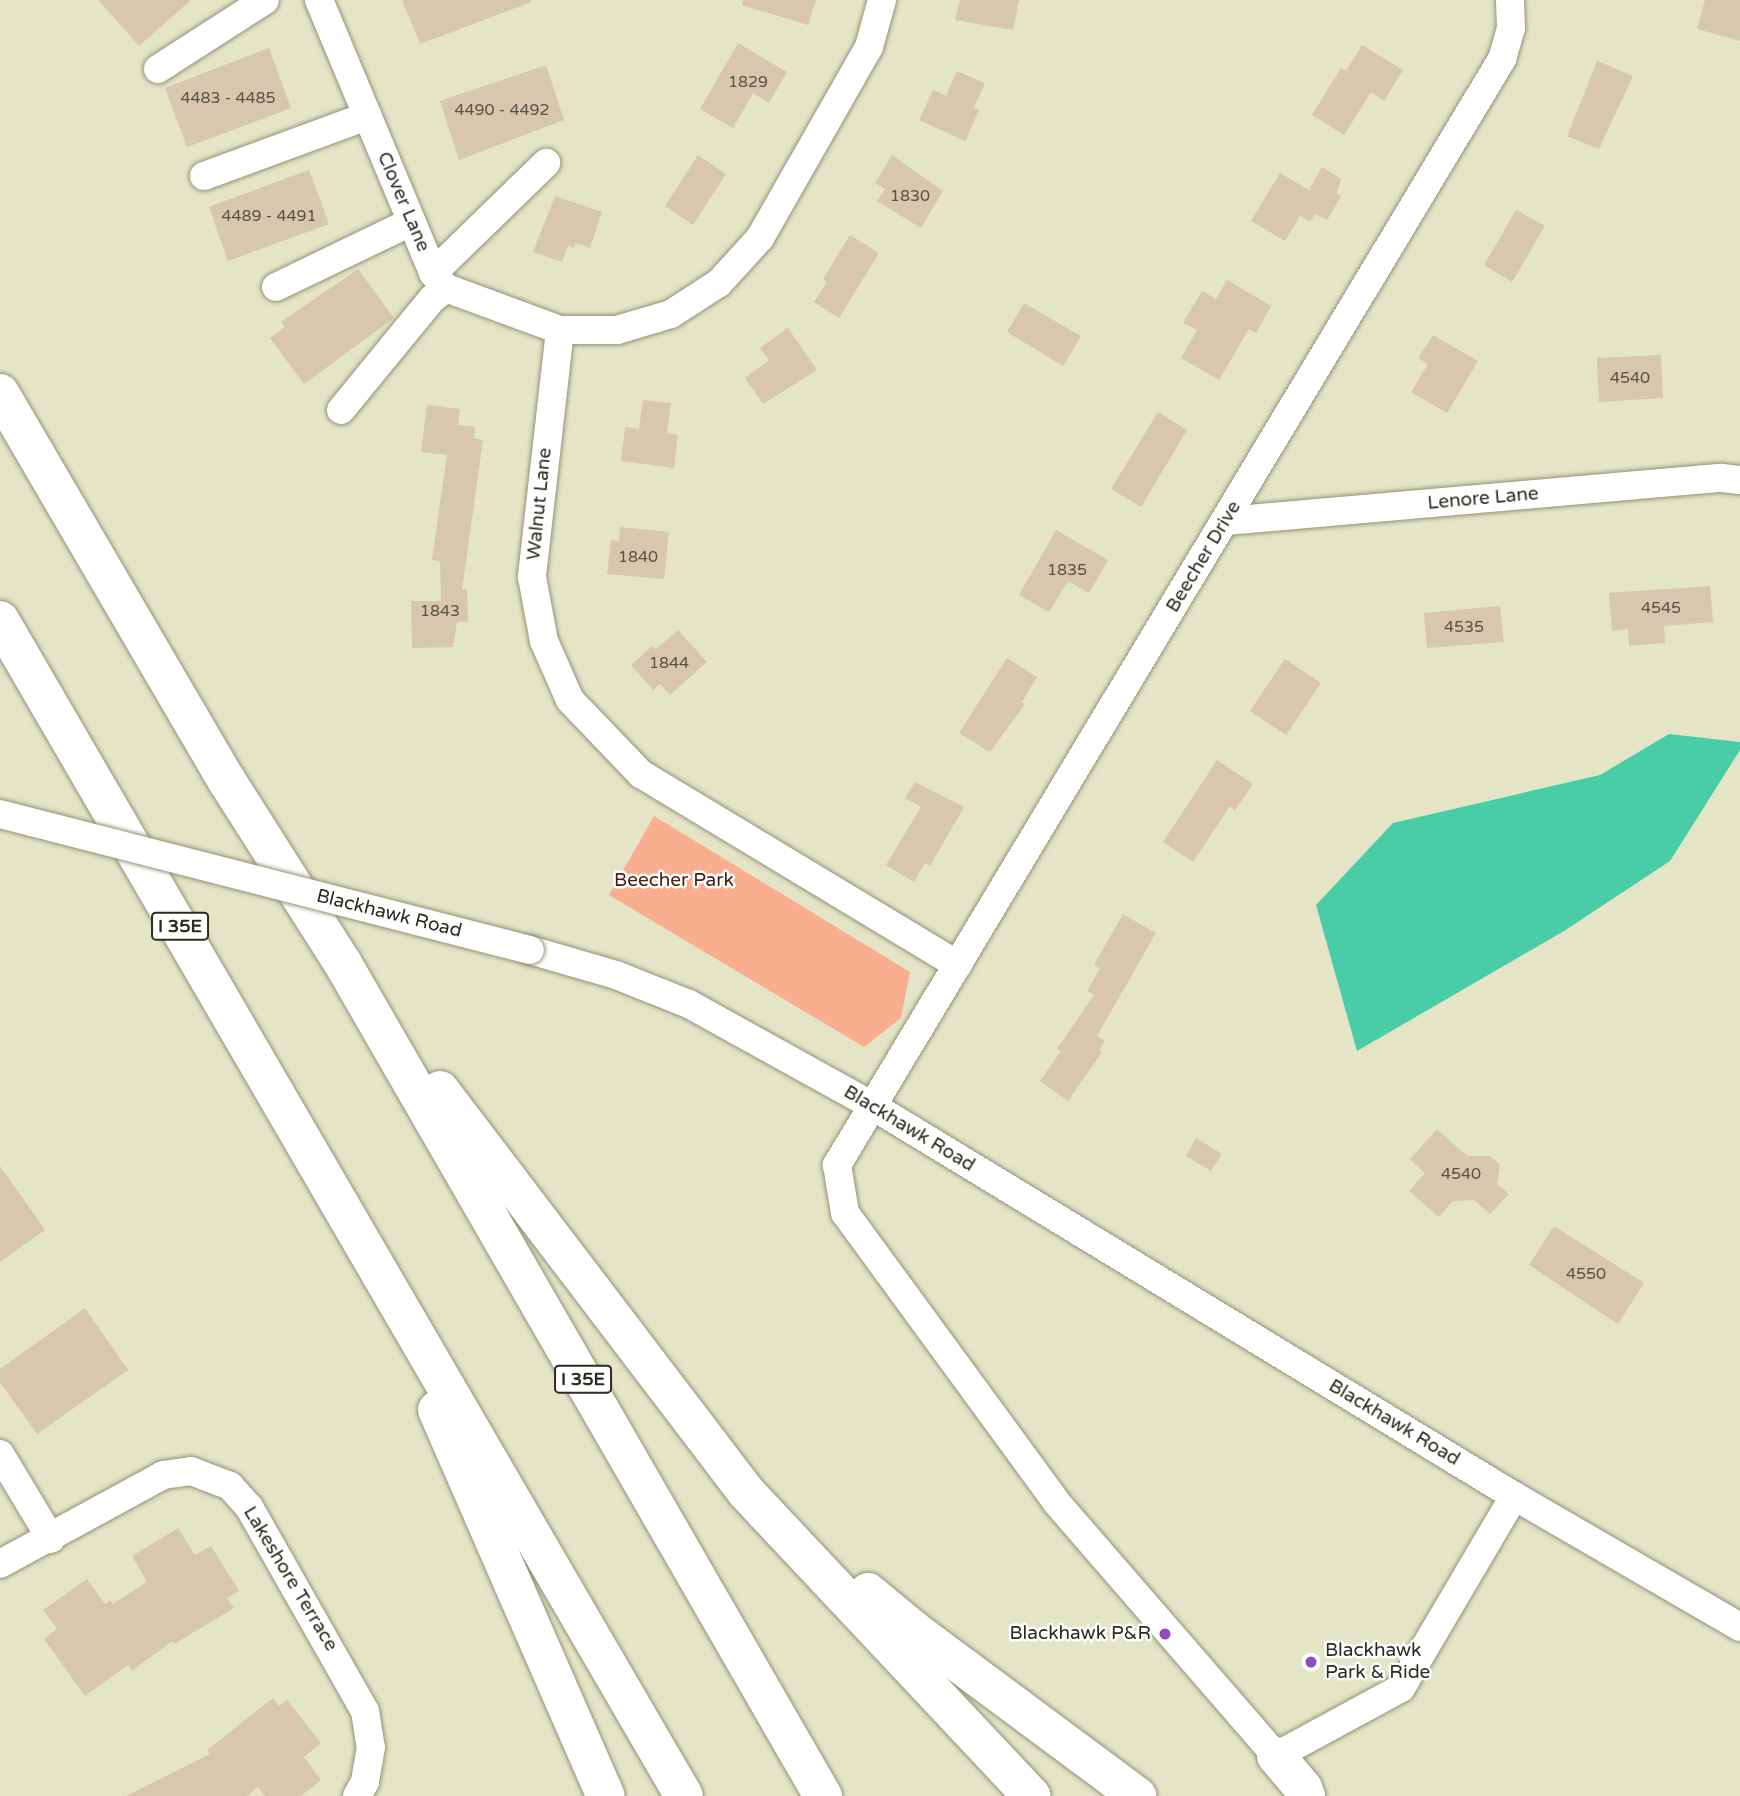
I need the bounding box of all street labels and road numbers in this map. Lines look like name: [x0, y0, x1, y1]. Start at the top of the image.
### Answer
street label: Clover Lane: [372, 149, 434, 255]
street label: Walnut Lane: [523, 447, 557, 561]
street label: Lenore Lane: [1426, 483, 1540, 515]
street label: Beecher Drive: [1162, 497, 1246, 617]
street label: Blackhawk Road: [314, 885, 464, 943]
road number: I 35E: [150, 911, 210, 940]
street label: Blackhawk Road: [839, 1081, 979, 1177]
road number: I 35E: [553, 1364, 613, 1394]
street label: Blackhawk Road: [1324, 1375, 1464, 1471]
street label: Lakeshore Terrace: [238, 1503, 342, 1655]

